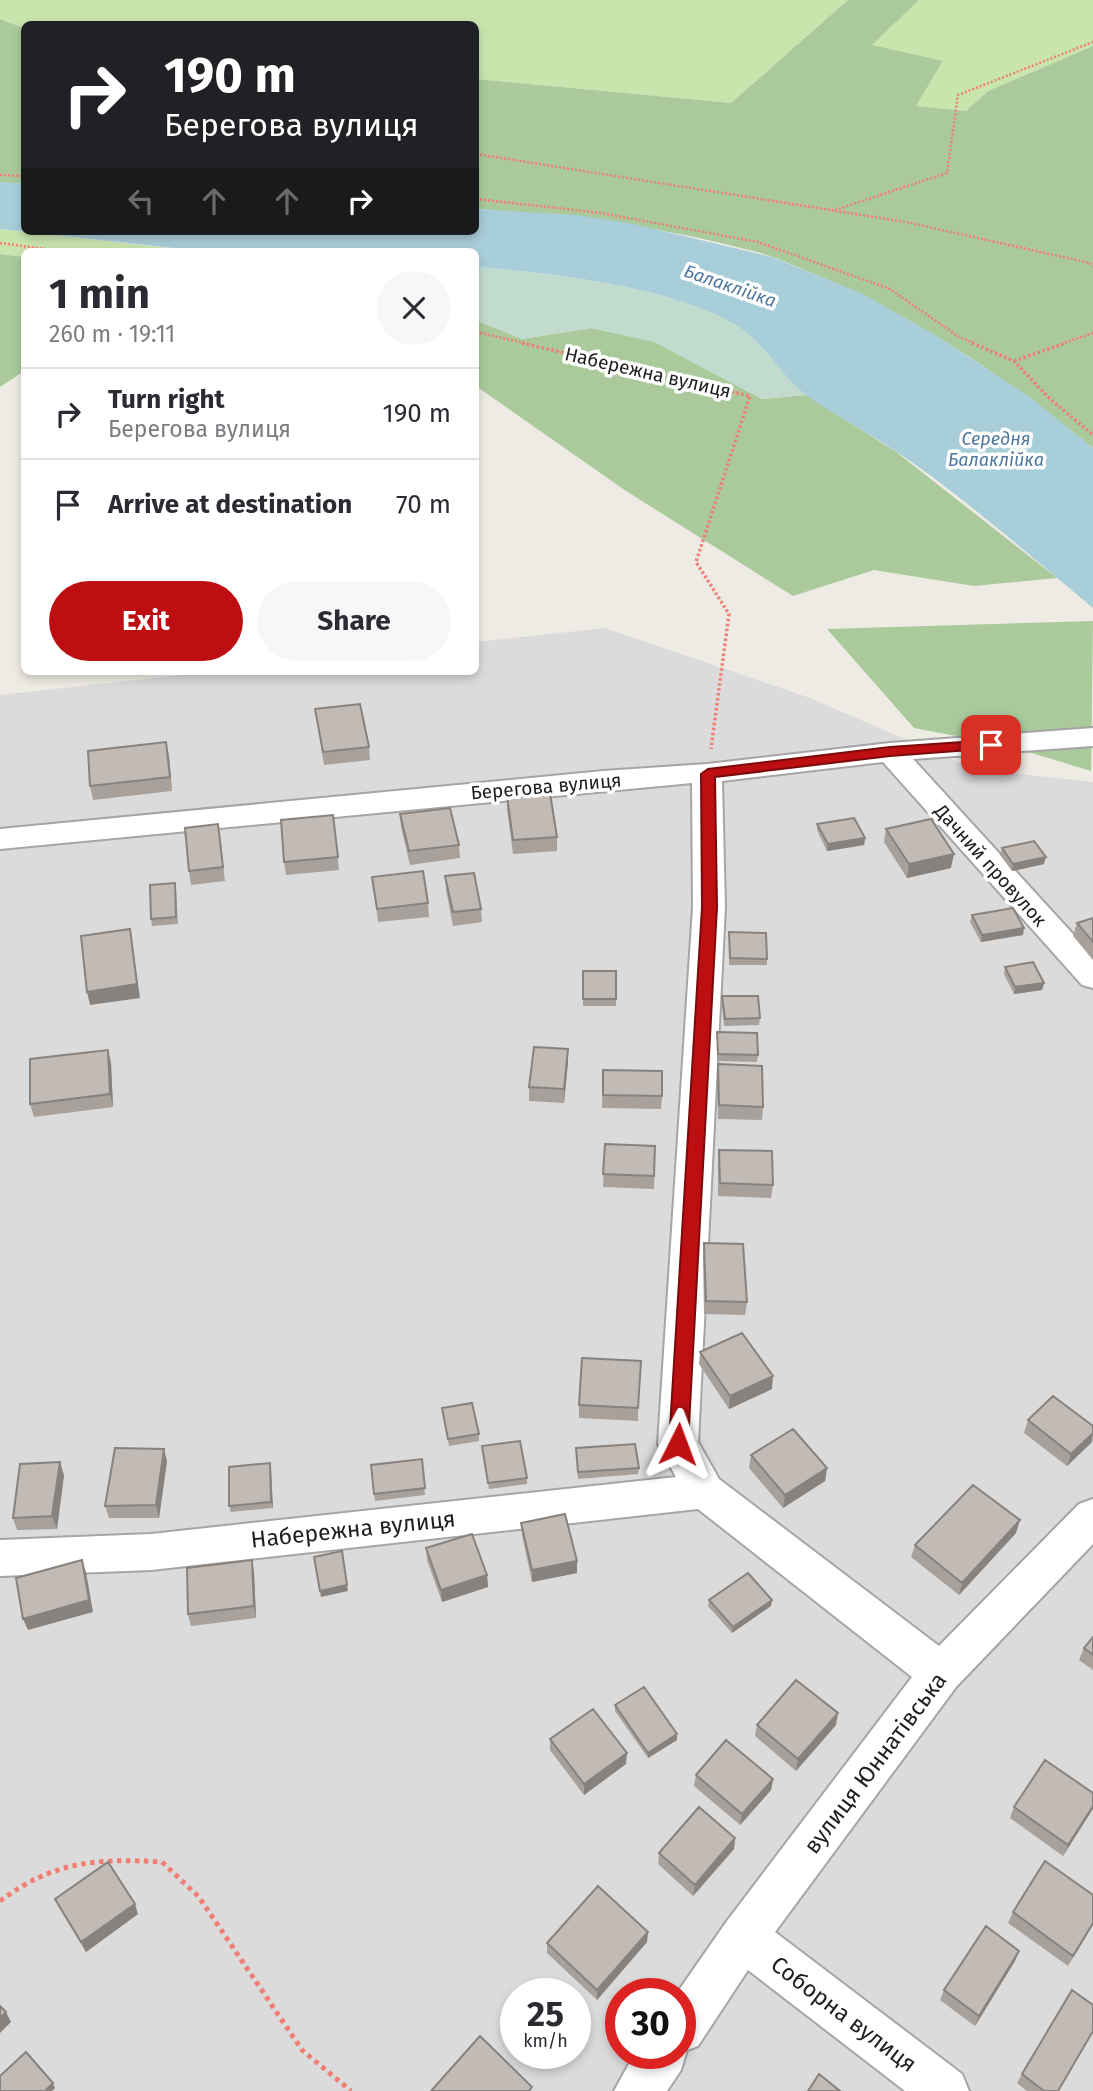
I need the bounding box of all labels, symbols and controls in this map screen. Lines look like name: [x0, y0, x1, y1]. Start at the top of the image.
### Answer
text: 190 m: [164, 46, 296, 105]
icon: right: [49, 49, 140, 140]
text: Берегова вулиця: [164, 106, 419, 144]
icon: left: [122, 182, 160, 220]
icon: ahead: [195, 182, 233, 220]
icon: ahead: [268, 182, 306, 220]
icon: right: [341, 182, 379, 220]
water label: Балаклійка: [681, 260, 779, 312]
text: 1 min: [49, 269, 150, 319]
button: close: [377, 271, 451, 345]
text: 260 m · 19:11: [49, 320, 175, 348]
street label: Набережна вулиця: [563, 342, 733, 403]
text: Turn right: [108, 384, 225, 415]
icon: right: [49, 395, 87, 433]
text: 190 m: [382, 398, 451, 429]
text: Берегова вулиця: [108, 415, 291, 443]
water label: Середня Балаклійка: [948, 428, 1044, 471]
icon: arrive: [49, 486, 87, 524]
text: Arrive at destination: [108, 489, 352, 520]
text: 70 m: [396, 489, 451, 520]
button: Exit: [49, 581, 243, 661]
button: Share: [257, 581, 451, 661]
pin: [961, 715, 1021, 775]
icon: arrive: [972, 726, 1010, 764]
street label: Берегова вулиця: [470, 768, 622, 805]
street label: Дачний провулок: [929, 799, 1052, 931]
position arrow: [641, 1407, 715, 1481]
street label: Набережна вулиця: [249, 1504, 457, 1554]
street label: вулиця Юннатівська: [798, 1667, 952, 1859]
street label: Соборна вулиця: [766, 1950, 922, 2078]
speed limit sign: 30: [605, 1978, 696, 2069]
text: 25: [527, 1993, 564, 2035]
text: km/h: [523, 2030, 568, 2052]

